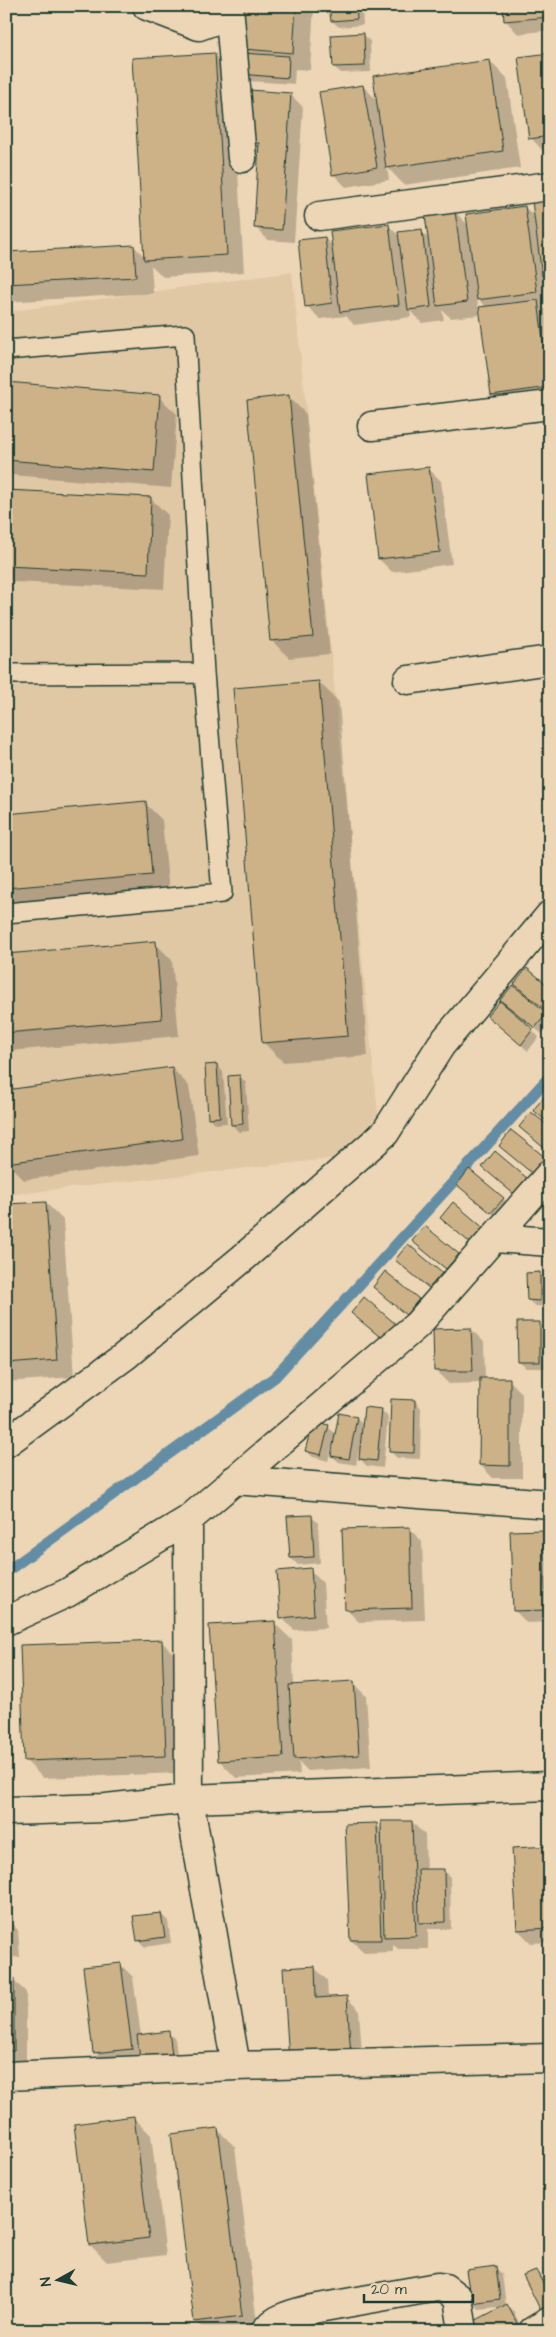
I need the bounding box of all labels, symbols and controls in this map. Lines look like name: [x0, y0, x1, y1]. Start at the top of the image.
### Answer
north arrow: [32, 2254, 82, 2304]
scale bar: [364, 2272, 472, 2304]
text: N: [36, 2276, 57, 2287]
text: 20 m: [371, 2279, 407, 2300]

